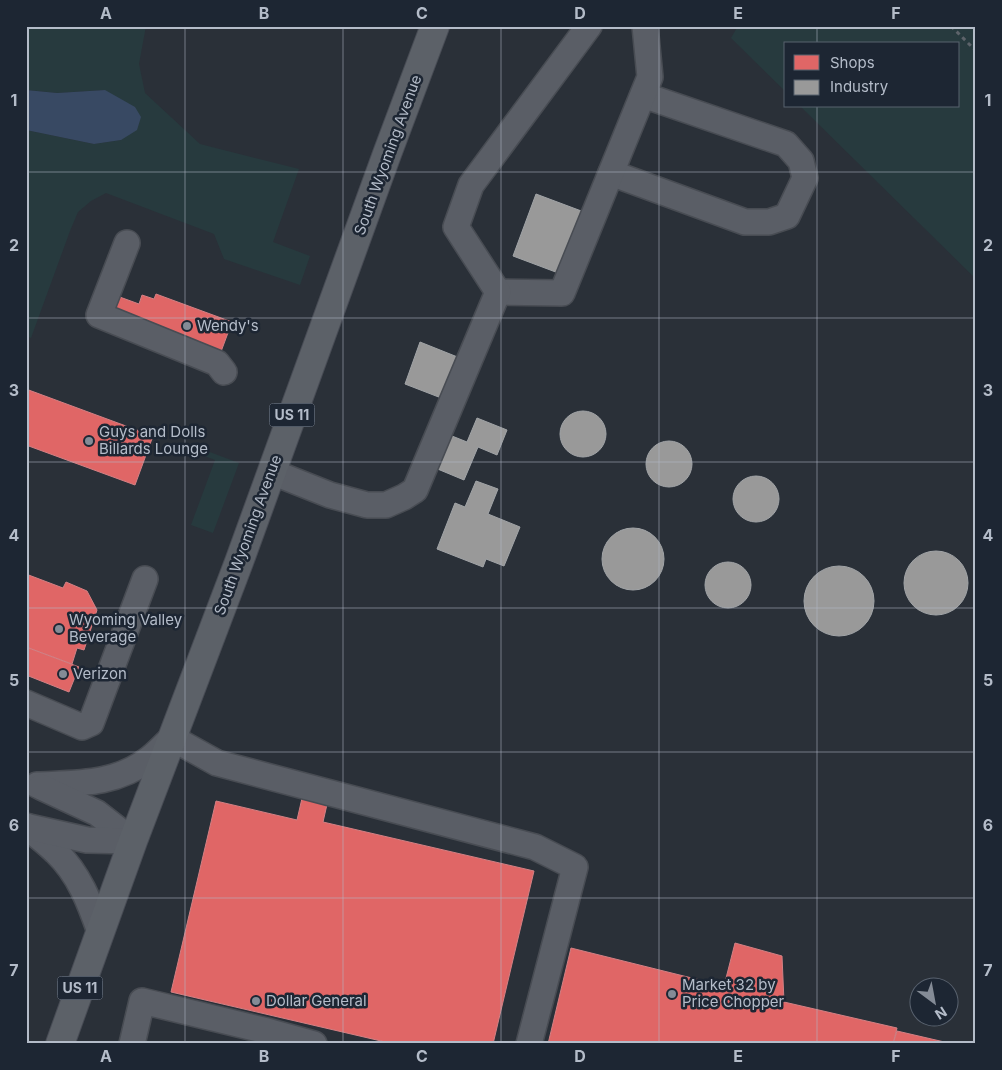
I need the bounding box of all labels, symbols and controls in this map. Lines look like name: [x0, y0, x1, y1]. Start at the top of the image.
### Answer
text: A: [100, 3, 112, 23]
text: B: [259, 3, 269, 23]
text: C: [416, 3, 428, 23]
text: D: [574, 3, 586, 23]
text: E: [733, 3, 743, 23]
text: F: [891, 3, 901, 23]
legend: [784, 42, 960, 108]
text: Shops: [830, 53, 875, 72]
street label: South Wyoming Avenue: [350, 72, 425, 238]
text: Industry: [830, 77, 889, 96]
text: 1: [11, 90, 17, 110]
text: 1: [985, 90, 991, 110]
text: 2: [9, 235, 19, 255]
text: 2: [983, 235, 993, 255]
place label: Wendy's: [197, 316, 259, 335]
marker: Wendy's: [181, 320, 193, 332]
text: 3: [9, 380, 19, 400]
text: 3: [983, 380, 993, 400]
road number: US 11: [270, 404, 314, 426]
place label: Guys and Dolls Billards Lounge: [99, 422, 208, 458]
marker: Guys and Dolls Billards Lounge: [83, 435, 95, 447]
street label: South Wyoming Avenue: [210, 452, 285, 618]
text: 4: [9, 525, 20, 545]
text: 4: [983, 525, 994, 545]
place label: Wyoming Valley Beverage: [69, 610, 183, 646]
marker: Wyoming Valley Beverage: [53, 623, 65, 635]
place label: Verizon: [73, 664, 127, 683]
marker: Verizon: [57, 668, 69, 680]
text: 5: [9, 670, 19, 690]
text: 5: [983, 670, 993, 690]
text: 6: [9, 815, 19, 835]
text: 6: [983, 815, 993, 835]
text: 7: [9, 960, 19, 980]
text: 7: [983, 960, 993, 980]
place label: Market 32 by Price Chopper: [682, 975, 785, 1011]
road number: US 11: [58, 976, 102, 1000]
north arrow: [910, 978, 960, 1028]
marker: Market 32 by Price Chopper: [666, 988, 678, 1000]
place label: Dollar General: [266, 991, 367, 1010]
marker: Dollar General: [250, 995, 262, 1007]
text: N: [932, 1003, 950, 1023]
text: A: [100, 1046, 112, 1066]
text: B: [259, 1046, 269, 1066]
text: C: [416, 1046, 428, 1066]
text: D: [574, 1046, 586, 1066]
text: E: [733, 1046, 743, 1066]
text: F: [891, 1046, 901, 1066]

